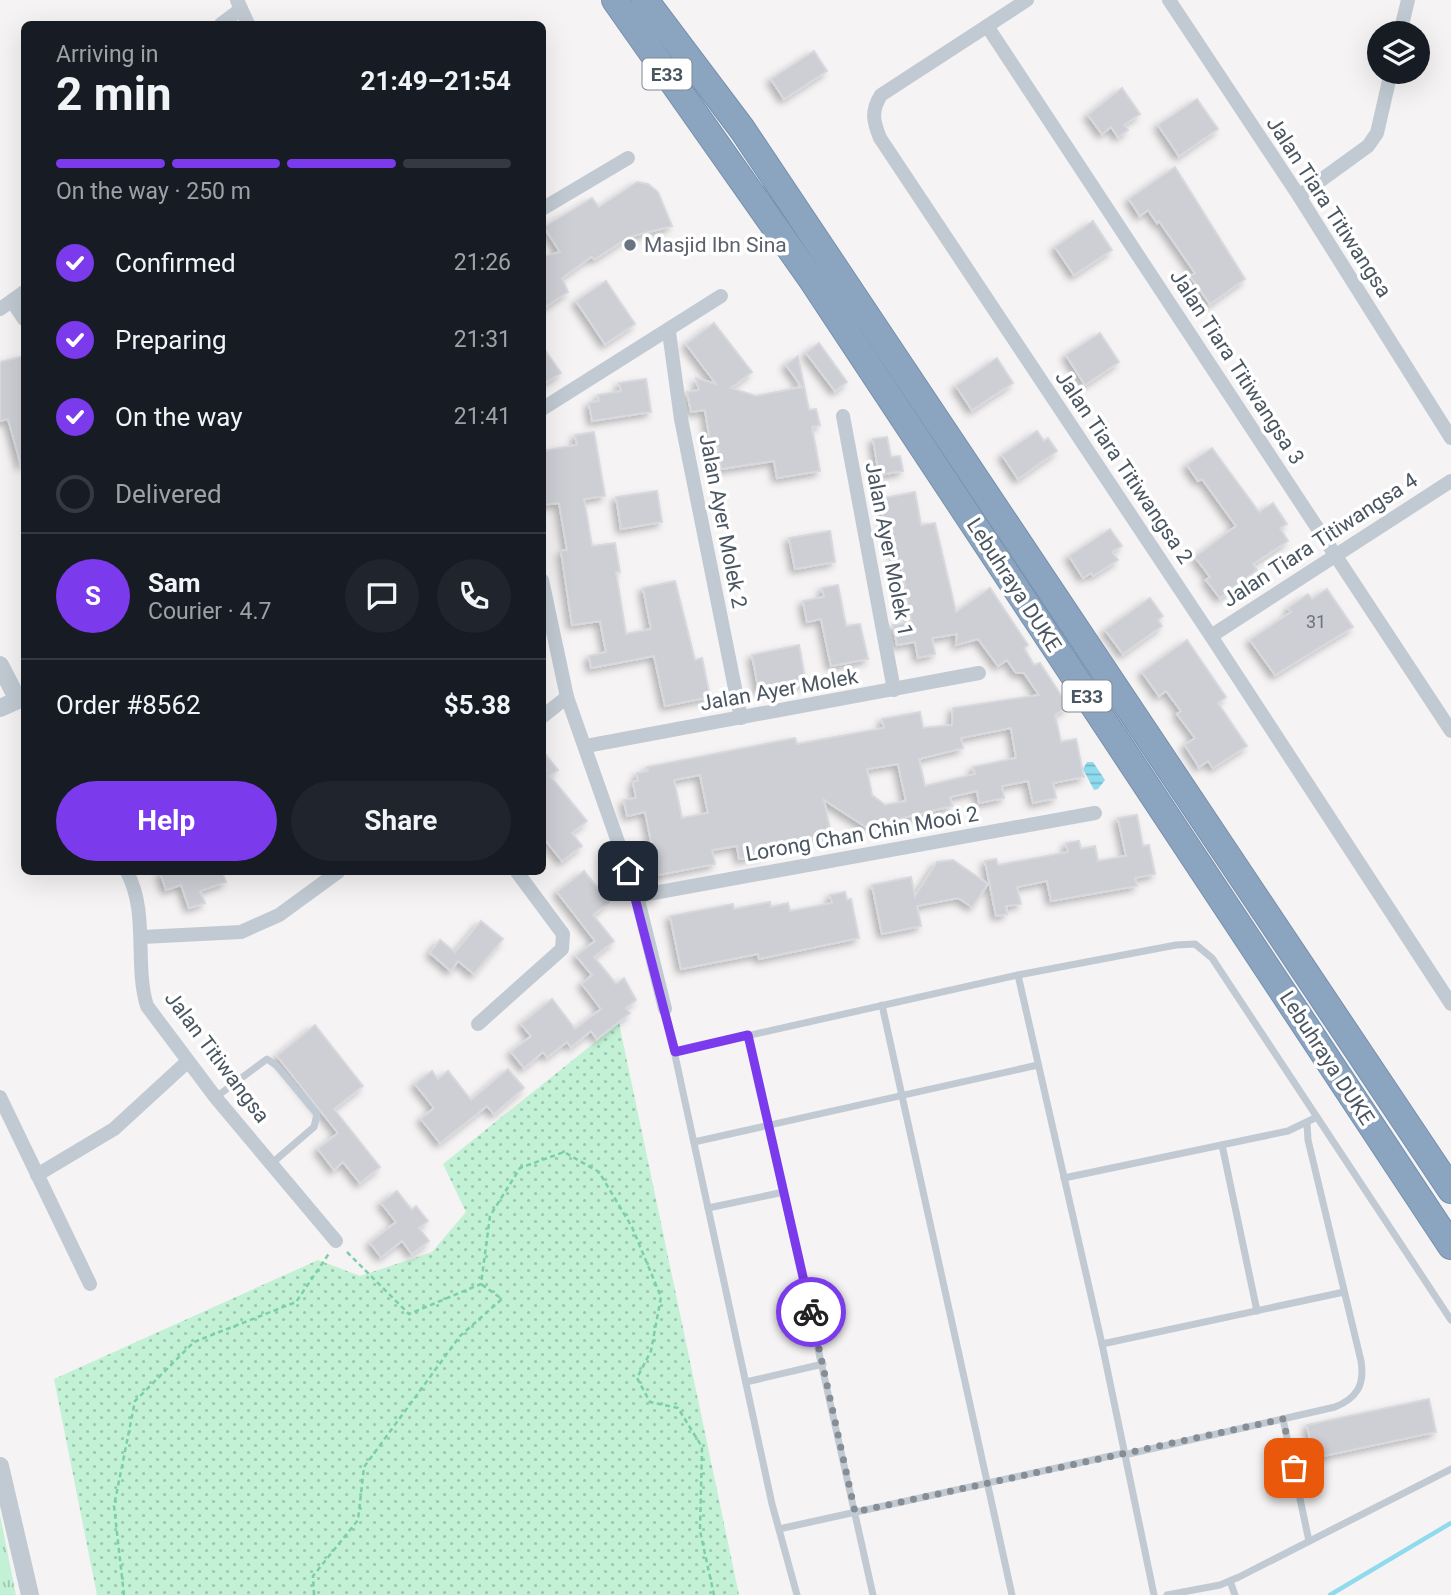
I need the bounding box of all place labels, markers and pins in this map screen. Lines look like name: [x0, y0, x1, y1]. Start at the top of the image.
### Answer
place label: Masjid Ibn Sina: [644, 233, 787, 257]
marker: Masjid Ibn Sina: [622, 237, 638, 253]
pin: [598, 841, 658, 901]
pin: [1264, 1438, 1324, 1498]

